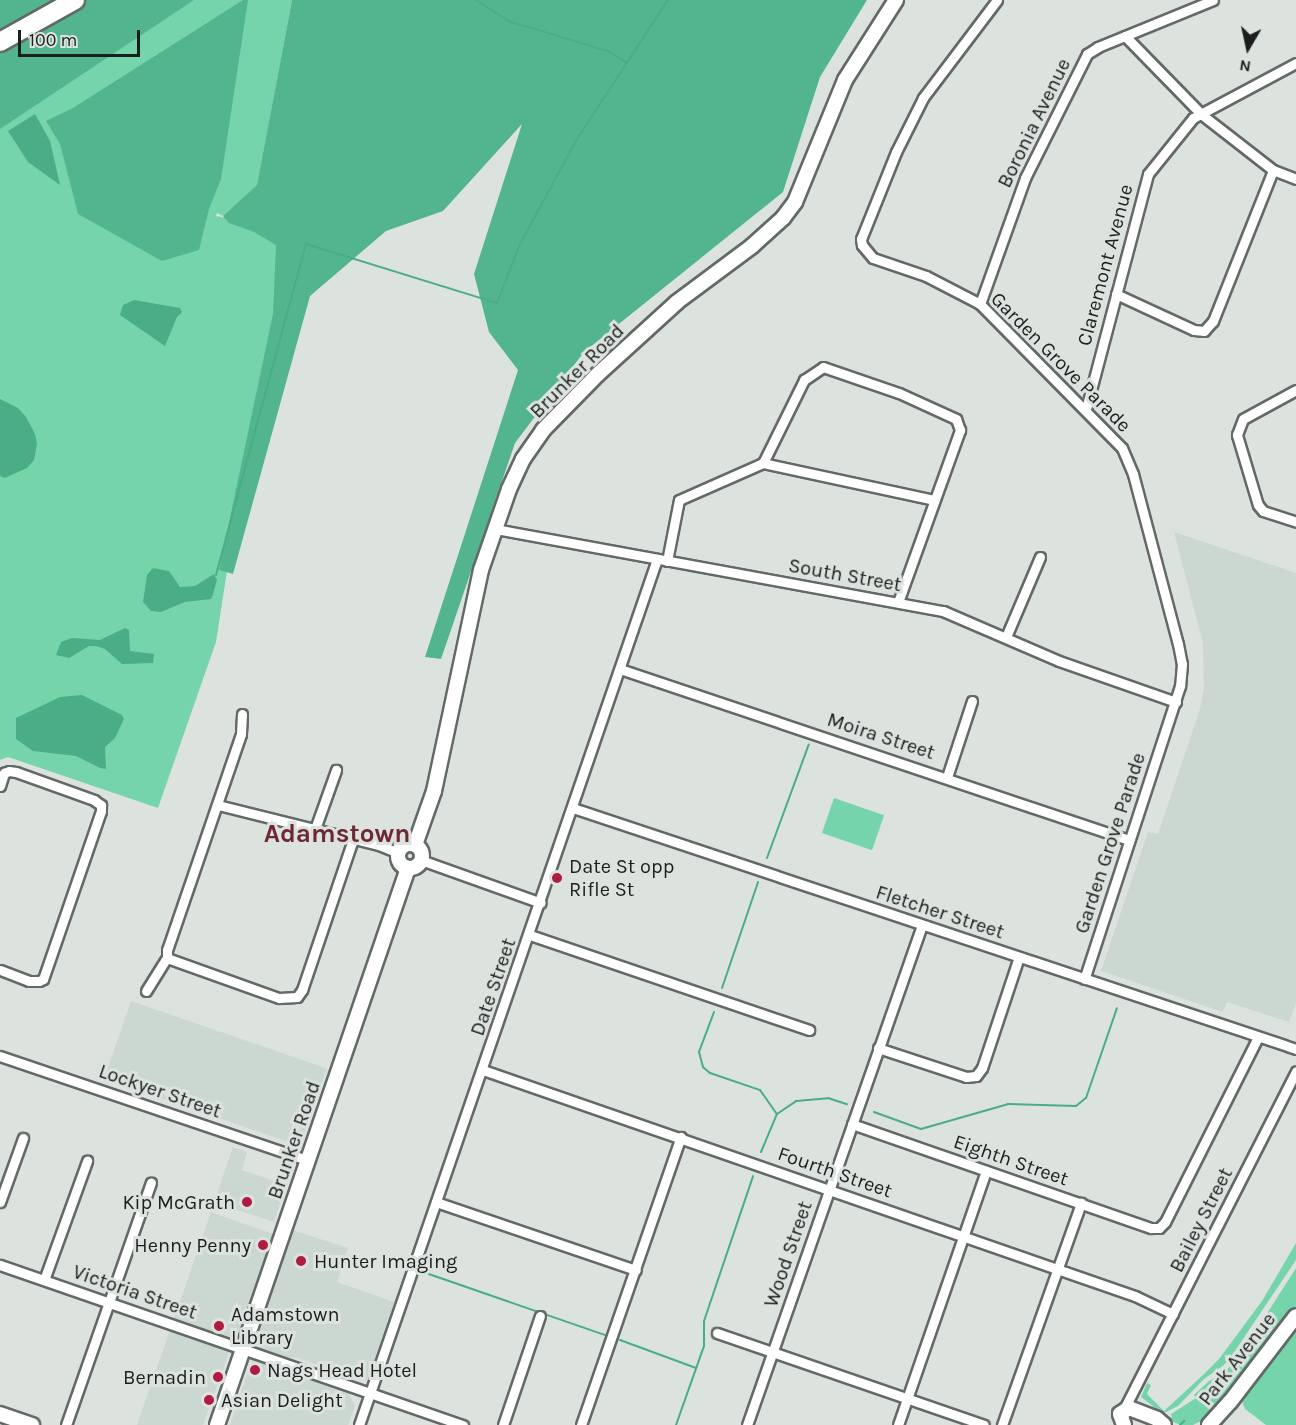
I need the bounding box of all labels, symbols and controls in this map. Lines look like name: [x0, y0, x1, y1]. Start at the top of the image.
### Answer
scale bar: [21, 18, 142, 56]
north arrow: [1218, 18, 1278, 78]
text: 100 m: [29, 29, 77, 51]
street label: Boronia Avenue: [992, 54, 1076, 192]
text: N: [1238, 56, 1252, 77]
street label: Claremont Avenue: [1072, 182, 1138, 348]
street label: Garden Grove Parade: [986, 287, 1136, 437]
street label: Brunker Road: [525, 319, 629, 423]
street label: South Street: [787, 553, 903, 597]
street label: Moira Street: [824, 707, 938, 765]
street label: Garden Grove Parade: [1069, 750, 1151, 936]
district label: Adamstown: [264, 818, 410, 850]
place label: Date St opp Rifle St: [569, 855, 674, 902]
marker: Date St opp Rifle St: [550, 871, 564, 885]
street label: Fletcher Street: [873, 880, 1007, 944]
street label: Date Street: [465, 935, 521, 1039]
street label: Lockyer Street: [96, 1059, 224, 1123]
street label: Brunker Road: [263, 1078, 325, 1202]
street label: Eighth Street: [950, 1129, 1072, 1191]
street label: Fourth Street: [775, 1141, 895, 1203]
street label: Bailey Street: [1164, 1164, 1238, 1276]
place label: Kip McGrath: [122, 1190, 235, 1214]
marker: Kip McGrath: [240, 1195, 254, 1209]
street label: Wood Street: [759, 1198, 817, 1310]
place label: Henny Penny: [134, 1233, 251, 1257]
marker: Henny Penny: [256, 1238, 270, 1252]
place label: Hunter Imaging: [314, 1249, 457, 1273]
marker: Hunter Imaging: [292, 1252, 310, 1270]
street label: Victoria Street: [70, 1260, 200, 1324]
place label: Adamstown Library: [231, 1302, 340, 1349]
street label: Park Avenue: [1193, 1308, 1281, 1410]
marker: Adamstown Library: [212, 1319, 226, 1333]
place label: Nags Head Hotel: [267, 1358, 417, 1382]
marker: Nags Head Hotel: [248, 1363, 262, 1377]
place label: Bernadin: [123, 1365, 206, 1389]
marker: Bernadin: [211, 1370, 225, 1384]
place label: Asian Delight: [221, 1388, 343, 1412]
marker: Asian Delight: [202, 1393, 216, 1407]

